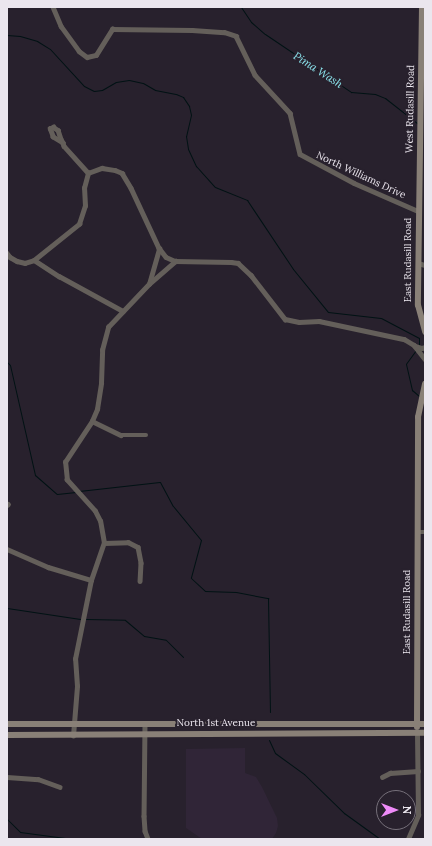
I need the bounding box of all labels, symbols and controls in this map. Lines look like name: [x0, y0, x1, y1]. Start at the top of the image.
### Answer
water label: Pima Wash: [291, 49, 345, 91]
street label: West Rudasill Road: [403, 65, 417, 153]
street label: North Williams Drive: [314, 149, 408, 201]
street label: East Rudasill Road: [402, 218, 414, 302]
street label: East Rudasill Road: [401, 570, 413, 654]
street label: North 1st Avenue: [177, 717, 255, 729]
north arrow: [376, 790, 416, 830]
text: N: [400, 806, 414, 814]

